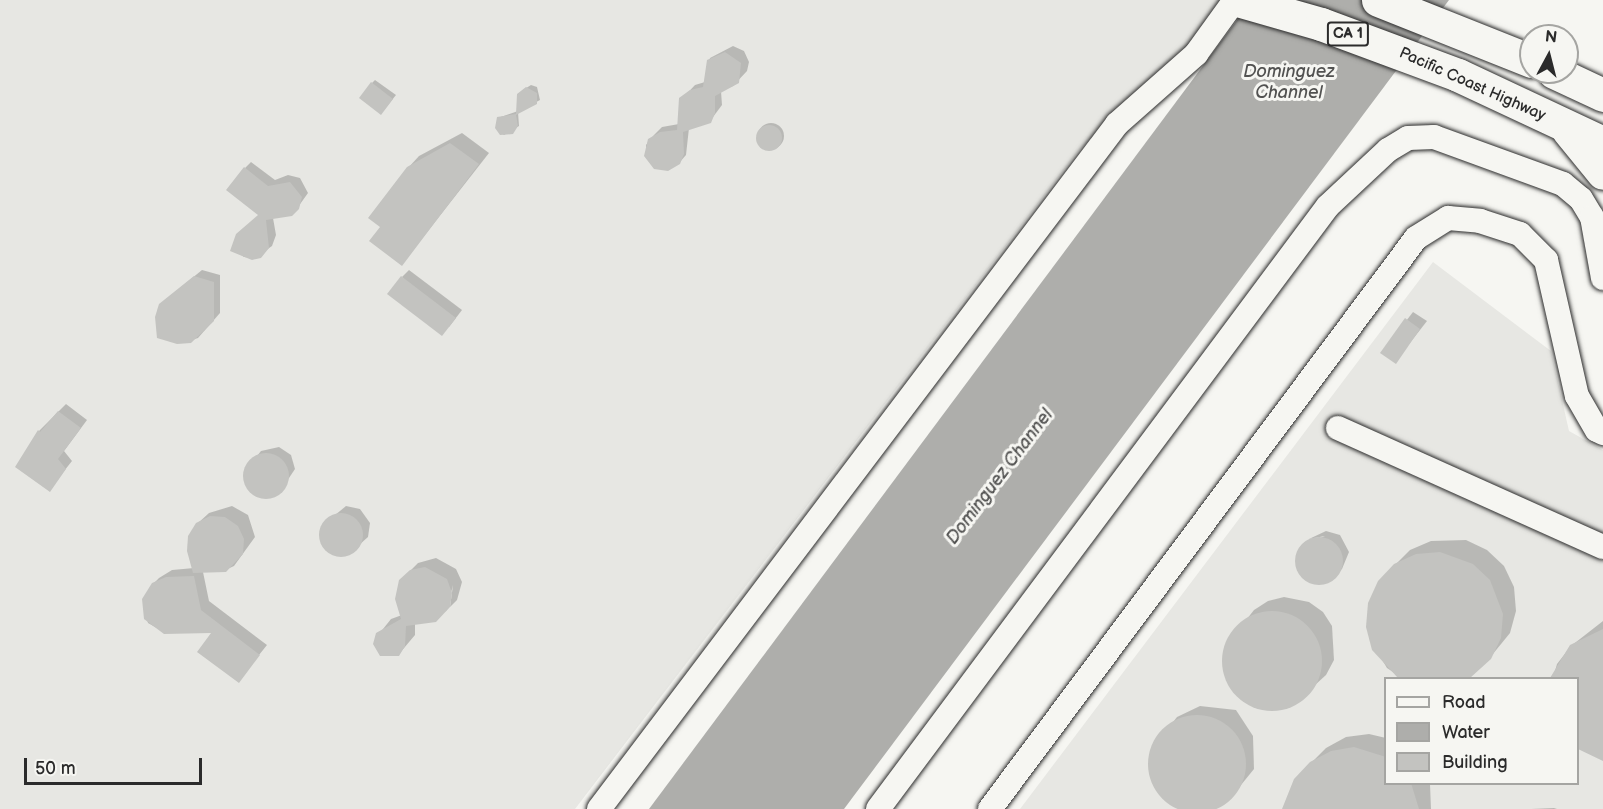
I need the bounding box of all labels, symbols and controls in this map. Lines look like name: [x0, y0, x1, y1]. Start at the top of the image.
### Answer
road number: CA 1: [1326, 22, 1370, 46]
north arrow: [1519, 24, 1579, 84]
text: N: [1544, 27, 1558, 48]
street label: Pacific Coast Highway: [1396, 44, 1548, 126]
water label: Dominguez Channel: [1243, 62, 1335, 104]
water label: Dominguez Channel: [942, 405, 1058, 549]
legend: [1384, 677, 1579, 785]
text: Road: [1442, 692, 1486, 713]
text: Water: [1442, 722, 1490, 743]
scale bar: [27, 746, 206, 784]
text: Building: [1442, 752, 1508, 773]
text: 50 m: [35, 758, 76, 779]

